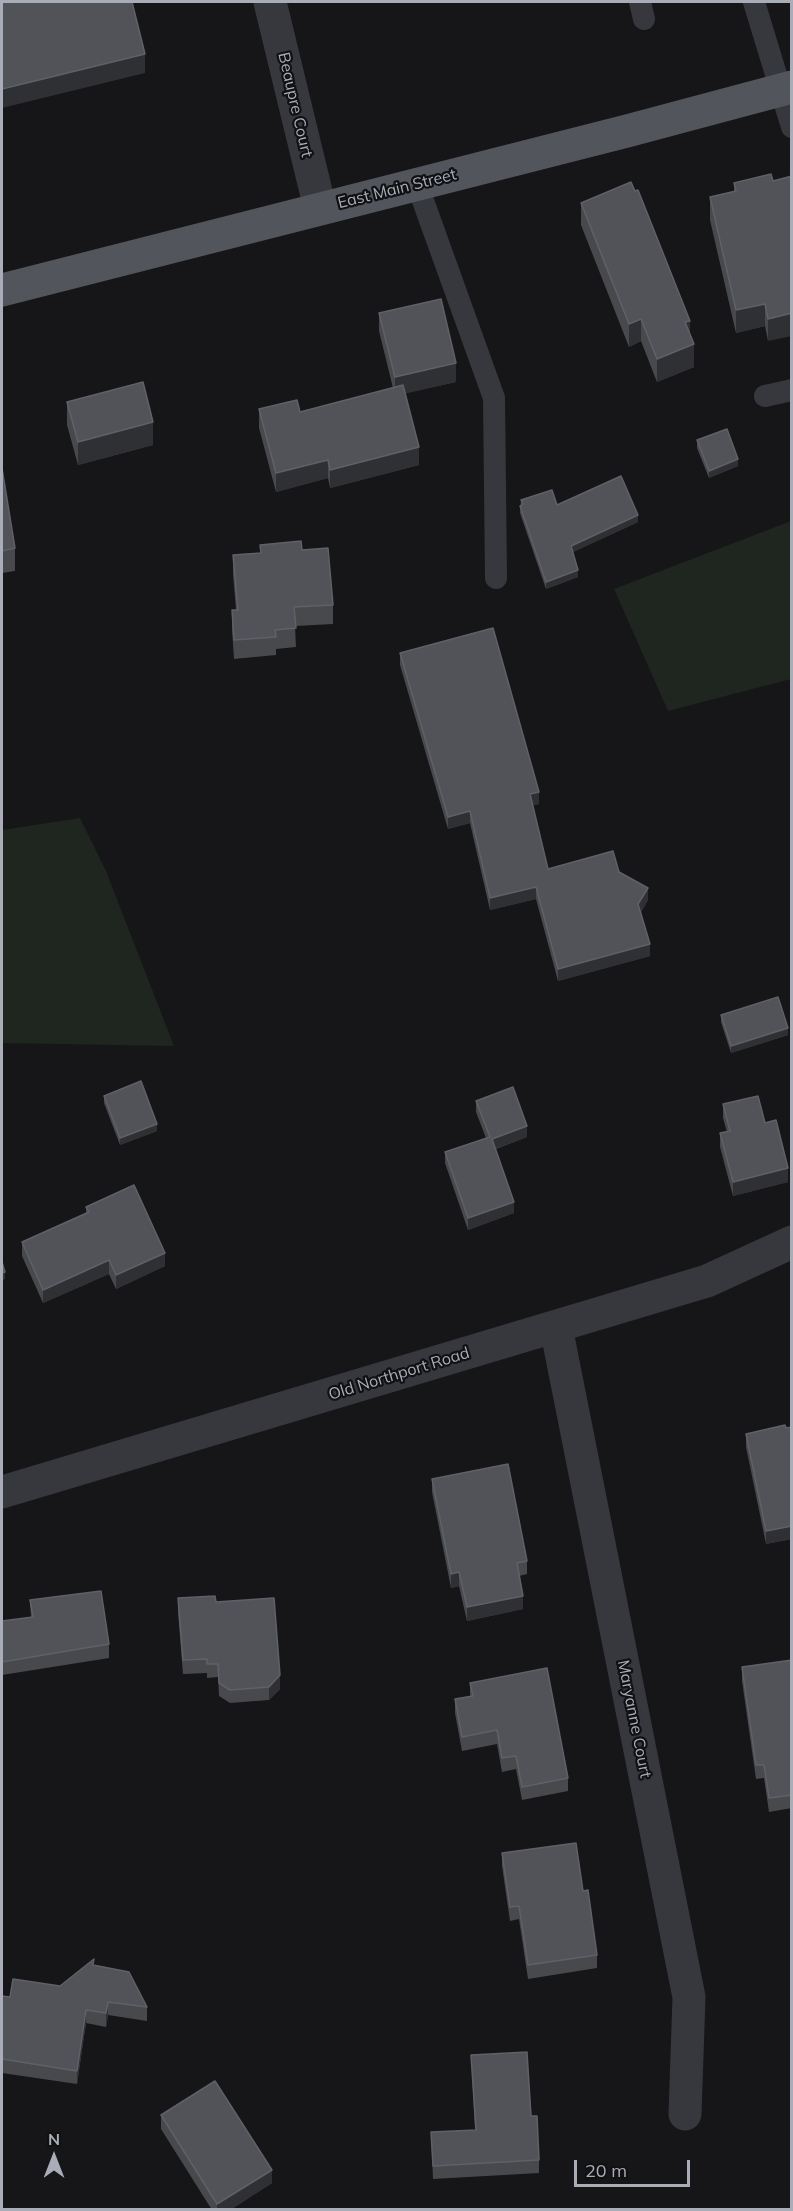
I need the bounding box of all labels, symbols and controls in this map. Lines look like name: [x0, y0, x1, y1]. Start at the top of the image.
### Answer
street label: Beaupre Court: [274, 51, 316, 159]
street label: East Main Street: [336, 165, 458, 213]
street label: Old Northport Road: [326, 1343, 472, 1405]
street label: Maryanne Court: [613, 1658, 655, 1780]
north arrow: [24, 2127, 84, 2187]
text: N: [48, 2129, 60, 2149]
scale bar: [577, 2148, 692, 2186]
text: 20 m: [585, 2159, 627, 2182]

